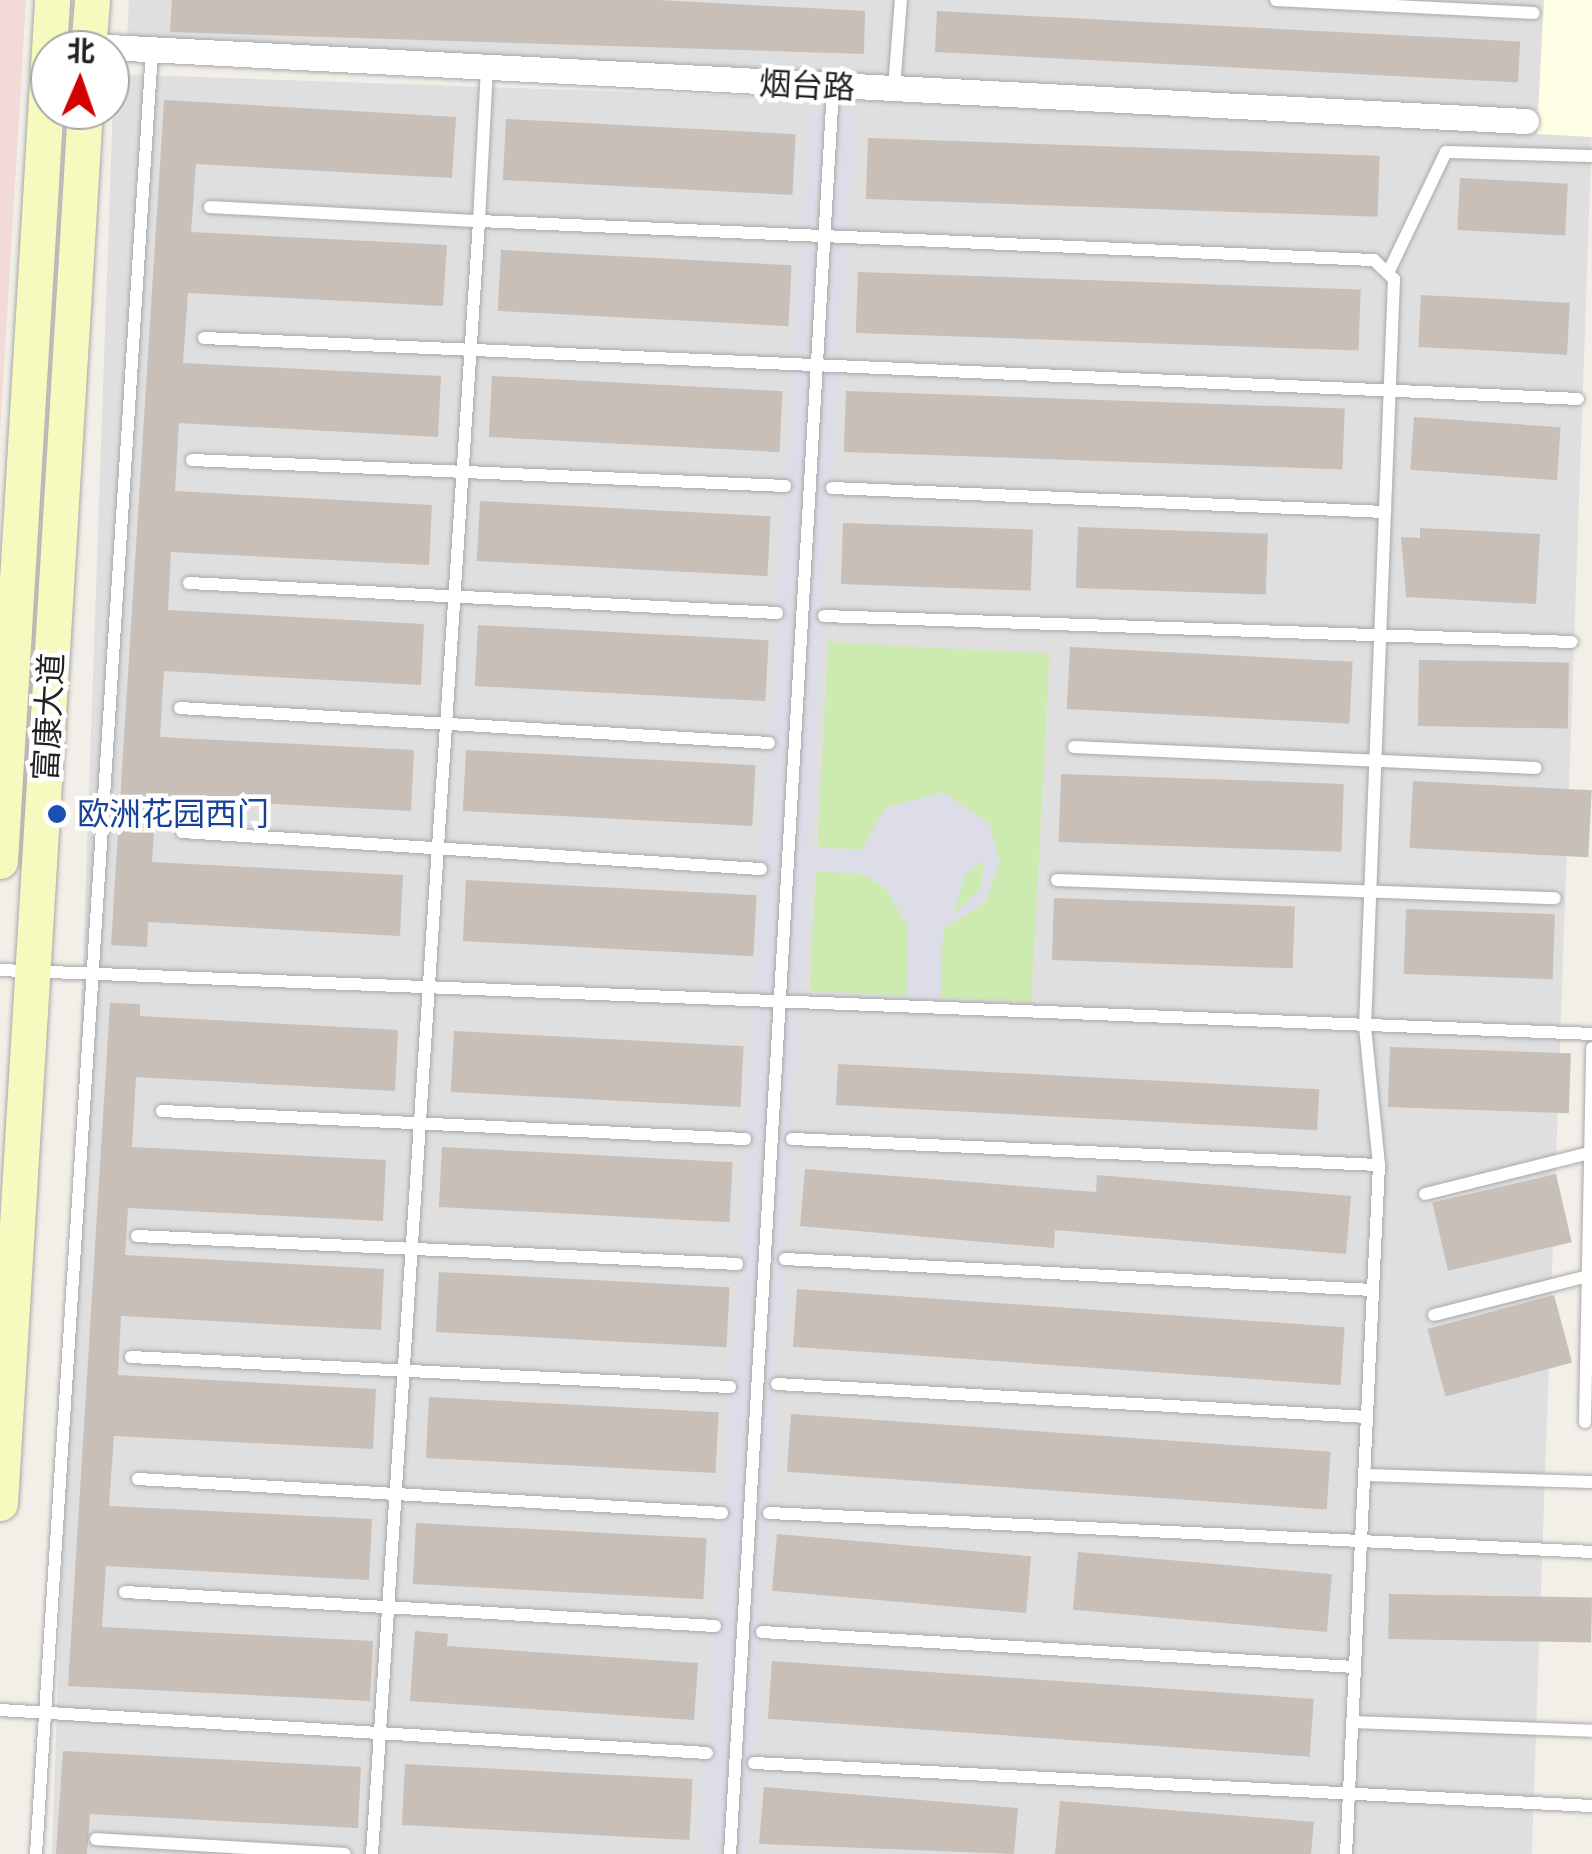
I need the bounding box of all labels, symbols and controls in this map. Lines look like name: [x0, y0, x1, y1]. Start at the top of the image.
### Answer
north arrow: [30, 30, 130, 130]
text: 北: [66, 33, 96, 70]
street label: 烟台路: [758, 64, 856, 108]
street label: 富康大道: [26, 652, 72, 782]
place label: 欧洲花园西门: [77, 795, 269, 833]
marker: 欧洲花园西门: [46, 803, 68, 825]

